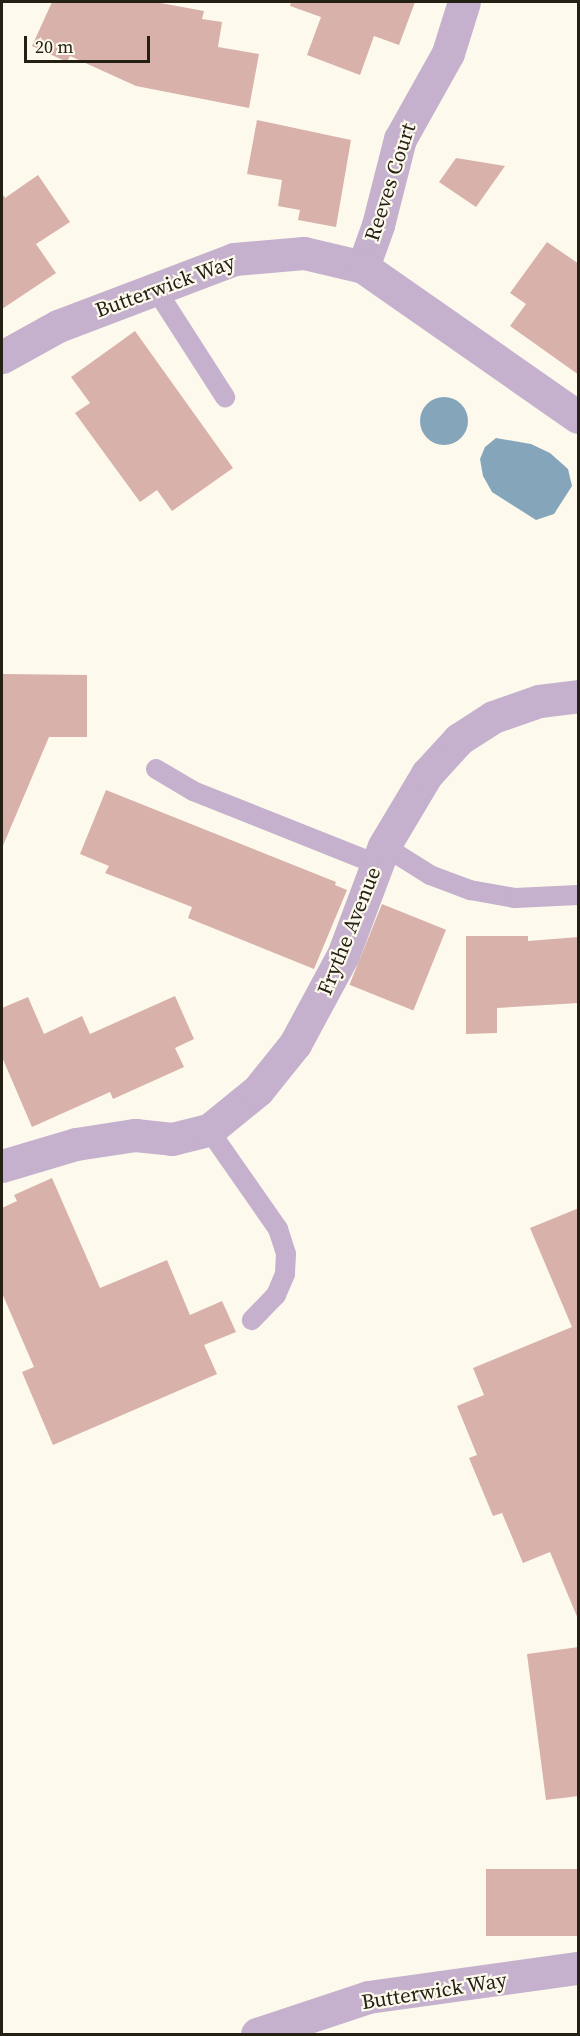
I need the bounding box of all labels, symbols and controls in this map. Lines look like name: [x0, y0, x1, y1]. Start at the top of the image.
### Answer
scale bar: [27, 24, 153, 62]
text: 20 m: [35, 34, 73, 59]
street label: Reeves Court: [359, 120, 421, 244]
street label: Butterwick Way: [91, 249, 239, 323]
street label: Frythe Avenue: [312, 863, 386, 999]
street label: Butterwick Way: [359, 1967, 509, 2015]

